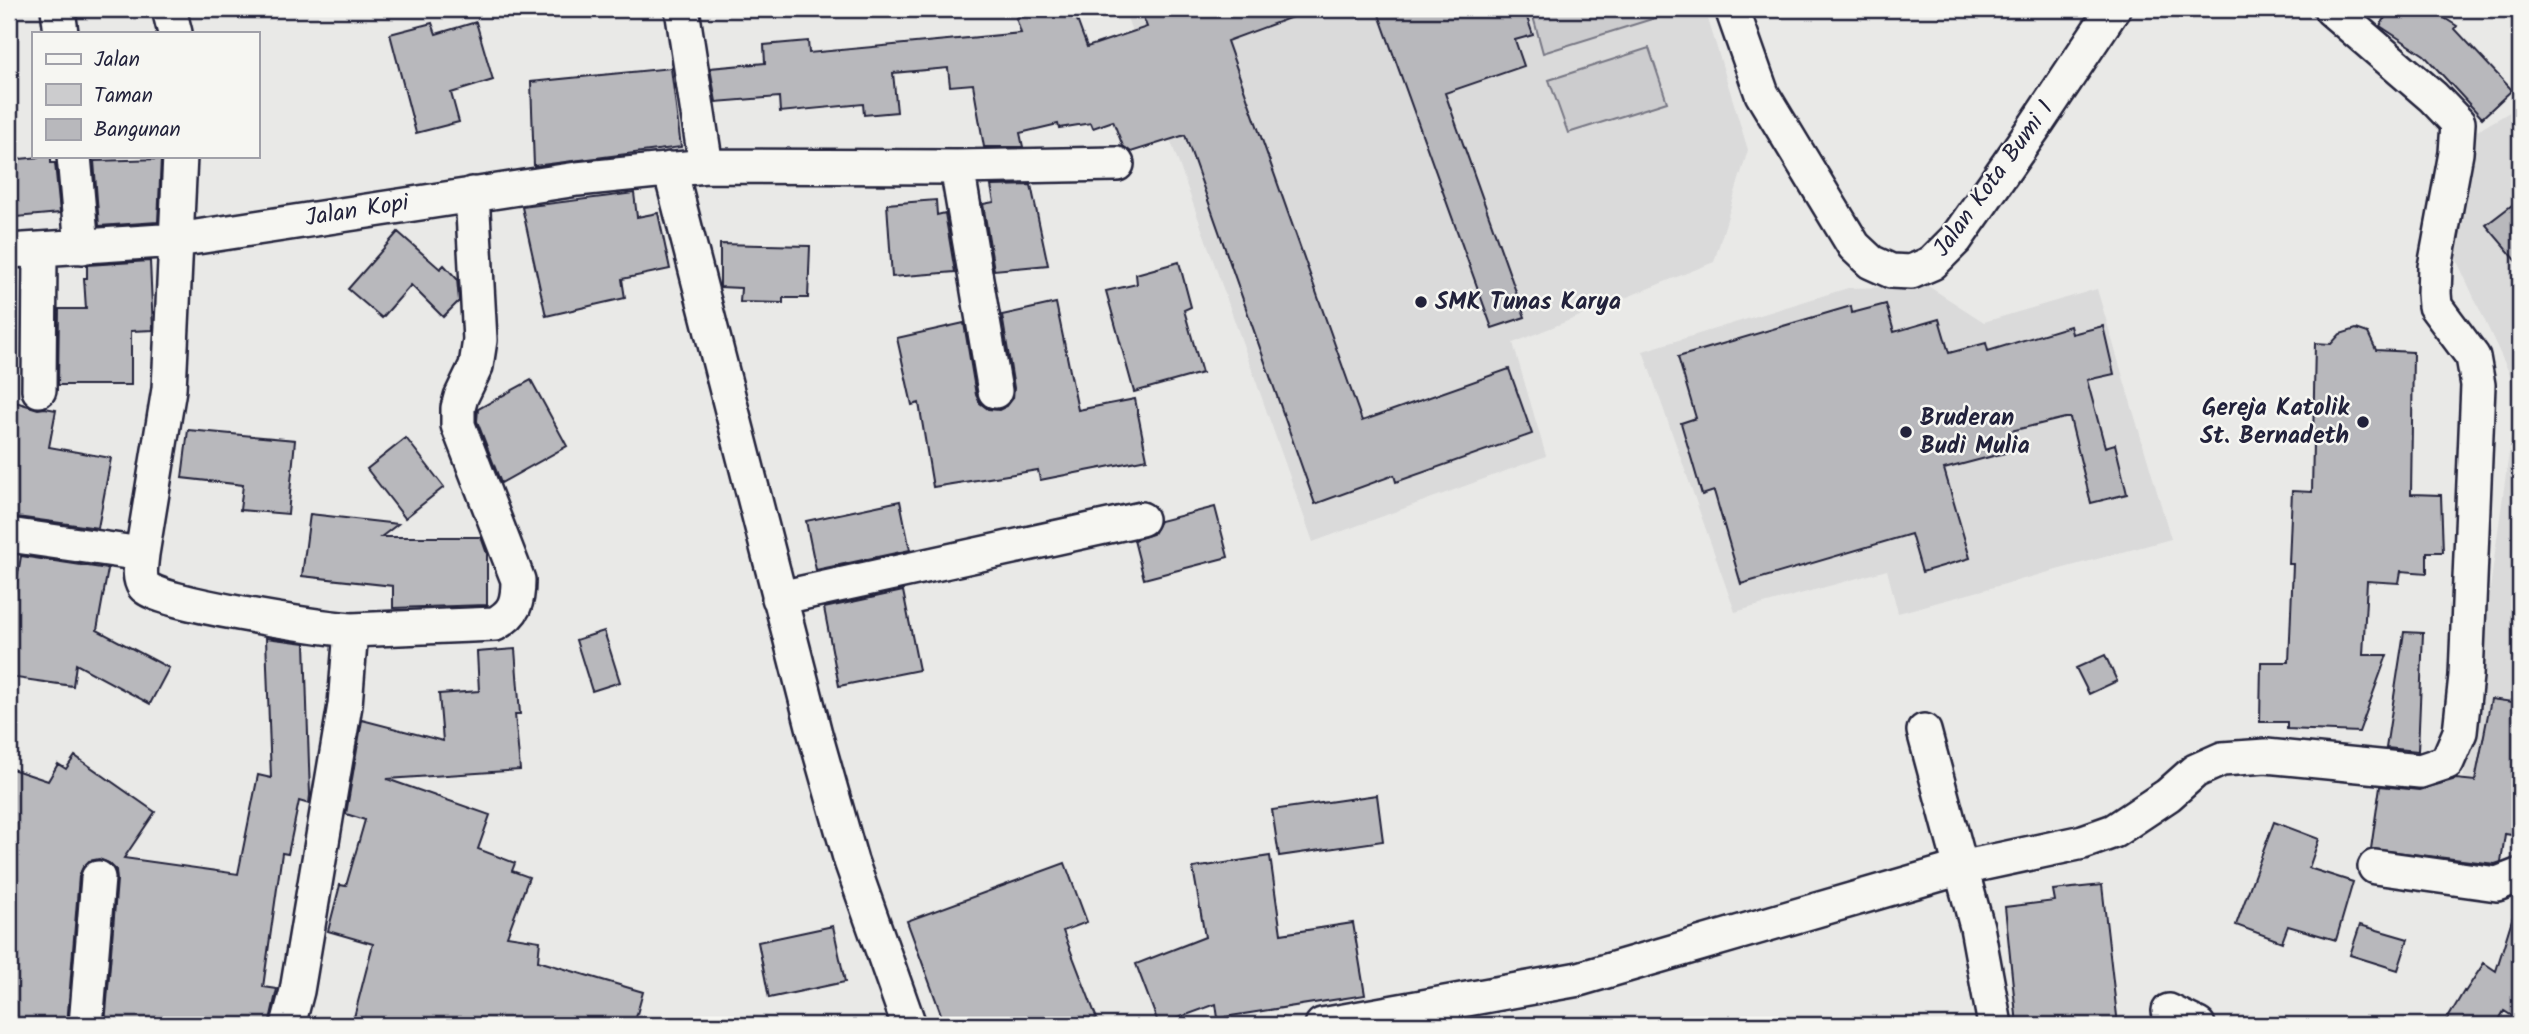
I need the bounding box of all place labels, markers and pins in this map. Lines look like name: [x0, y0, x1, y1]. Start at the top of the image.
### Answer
place label: SMK Tunas Karya: [1435, 283, 1621, 322]
marker: SMK Tunas Karya: [1413, 294, 1429, 310]
place label: Gereja Katolik St. Bernadeth: [2200, 389, 2350, 456]
place label: Bruderan Budi Mulia: [1920, 399, 2030, 466]
marker: Gereja Katolik St. Bernadeth: [2355, 414, 2371, 430]
marker: Bruderan Budi Mulia: [1898, 424, 1914, 440]

